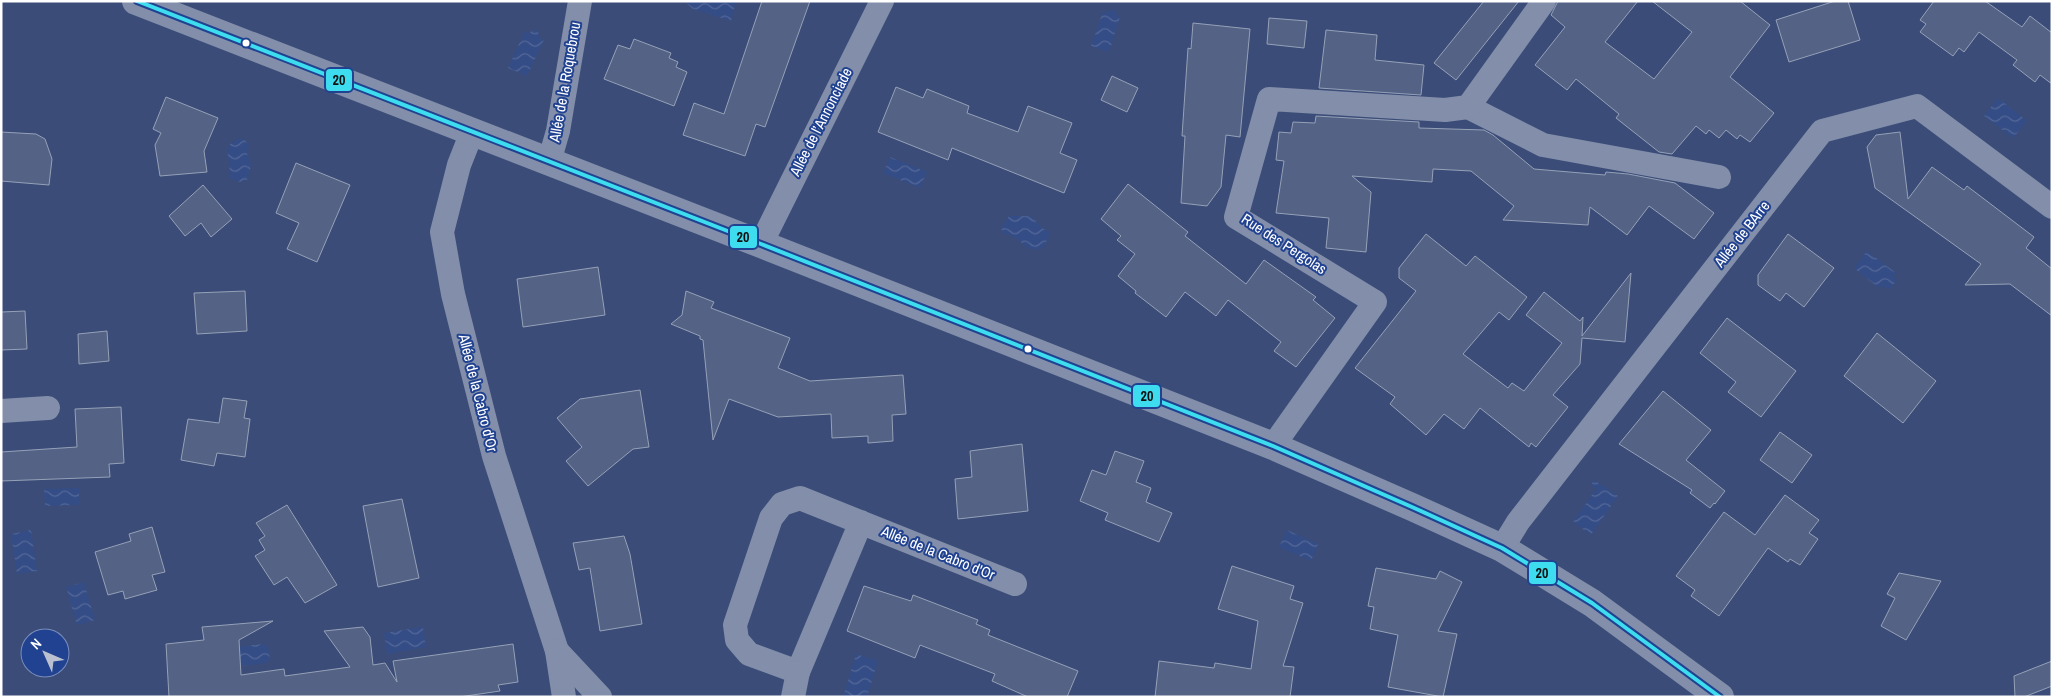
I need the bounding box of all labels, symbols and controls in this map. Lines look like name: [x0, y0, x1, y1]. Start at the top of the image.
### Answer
street label: Allée de la Roquebrou: [543, 20, 585, 145]
unlabelled marker: [241, 38, 251, 48]
street label: Allée de l’Annonciade: [784, 64, 857, 180]
line badge: 20: [325, 68, 353, 92]
text: 20: [333, 71, 345, 89]
street label: Allée de BArre: [1708, 196, 1774, 272]
street label: Rue des Pergolas: [1238, 208, 1331, 279]
line badge: 20: [729, 225, 758, 249]
text: 20: [737, 228, 749, 246]
street label: Allée de la Cabro d'Or: [453, 331, 503, 454]
unlabelled marker: [1023, 344, 1033, 354]
line badge: 20: [1132, 384, 1161, 408]
text: 20: [1141, 387, 1153, 405]
street label: Allée de la Cabro d'Or: [877, 520, 998, 585]
line badge: 20: [1528, 561, 1557, 585]
text: 20: [1536, 564, 1548, 582]
north arrow: [20, 628, 70, 678]
text: N: [27, 635, 45, 653]

